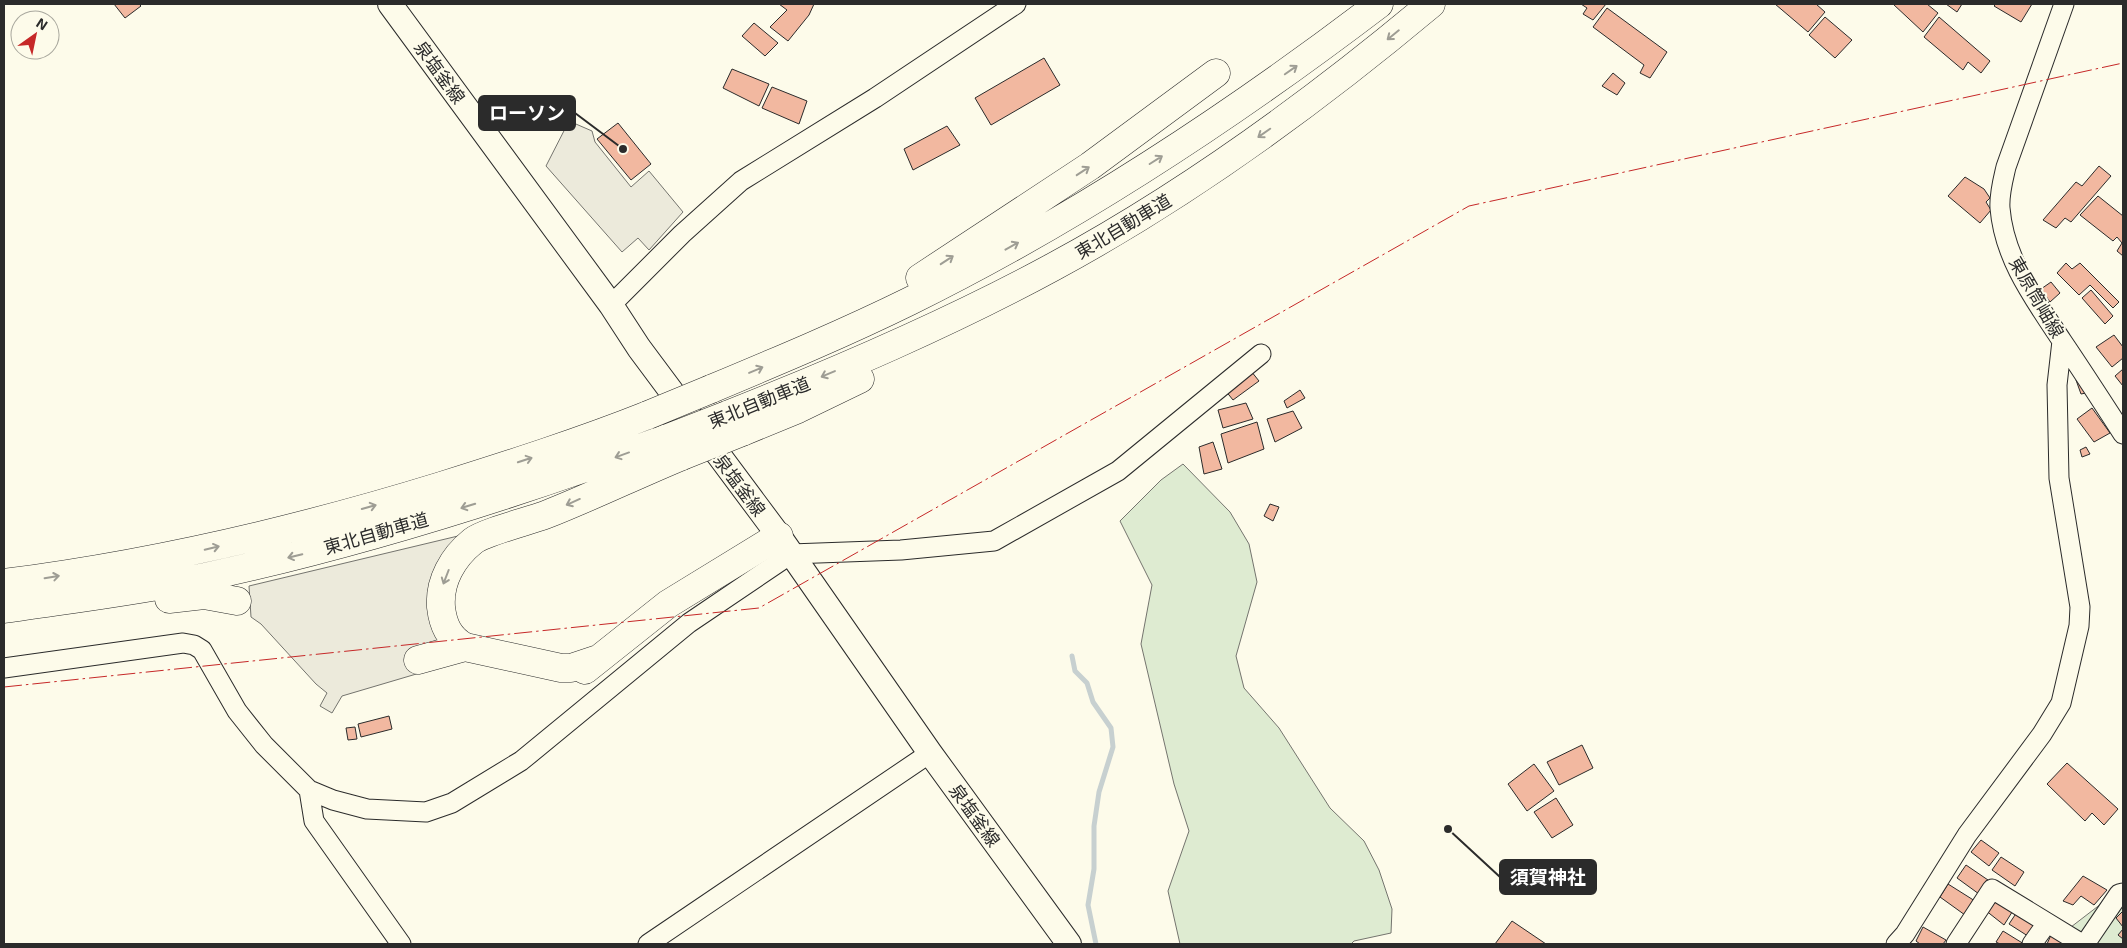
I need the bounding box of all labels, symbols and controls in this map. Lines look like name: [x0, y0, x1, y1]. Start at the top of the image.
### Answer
north arrow: [10, 10, 60, 60]
text: N: [33, 14, 51, 34]
one-way arrow: [1387, 29, 1400, 40]
street label: 泉塩釜線: [410, 36, 470, 108]
one-way arrow: [1284, 65, 1298, 75]
callout: ローソン: [479, 96, 575, 130]
text: ローソン: [489, 101, 565, 124]
one-way arrow: [1257, 128, 1271, 138]
one-way arrow: [1148, 155, 1162, 165]
one-way arrow: [1076, 166, 1090, 176]
street label: 東北自動車道: [1071, 189, 1175, 263]
one-way arrow: [1005, 241, 1020, 251]
street label: 東原筒岫線: [2005, 253, 2069, 341]
one-way arrow: [940, 255, 954, 265]
one-way arrow: [748, 365, 763, 375]
one-way arrow: [821, 369, 836, 379]
street label: 東北自動車道: [705, 372, 813, 432]
street label: 泉塩釜線: [710, 450, 770, 520]
one-way arrow: [615, 451, 630, 460]
one-way arrow: [516, 455, 532, 464]
one-way arrow: [566, 498, 581, 508]
one-way arrow: [361, 502, 377, 512]
one-way arrow: [461, 502, 476, 511]
street label: 東北自動車道: [321, 508, 431, 558]
one-way arrow: [203, 543, 219, 552]
one-way arrow: [287, 552, 303, 561]
one-way arrow: [441, 569, 450, 584]
one-way arrow: [44, 571, 60, 581]
street label: 泉塩釜線: [945, 779, 1005, 851]
callout: 須賀神社: [1500, 860, 1596, 894]
text: 須賀神社: [1510, 865, 1586, 888]

